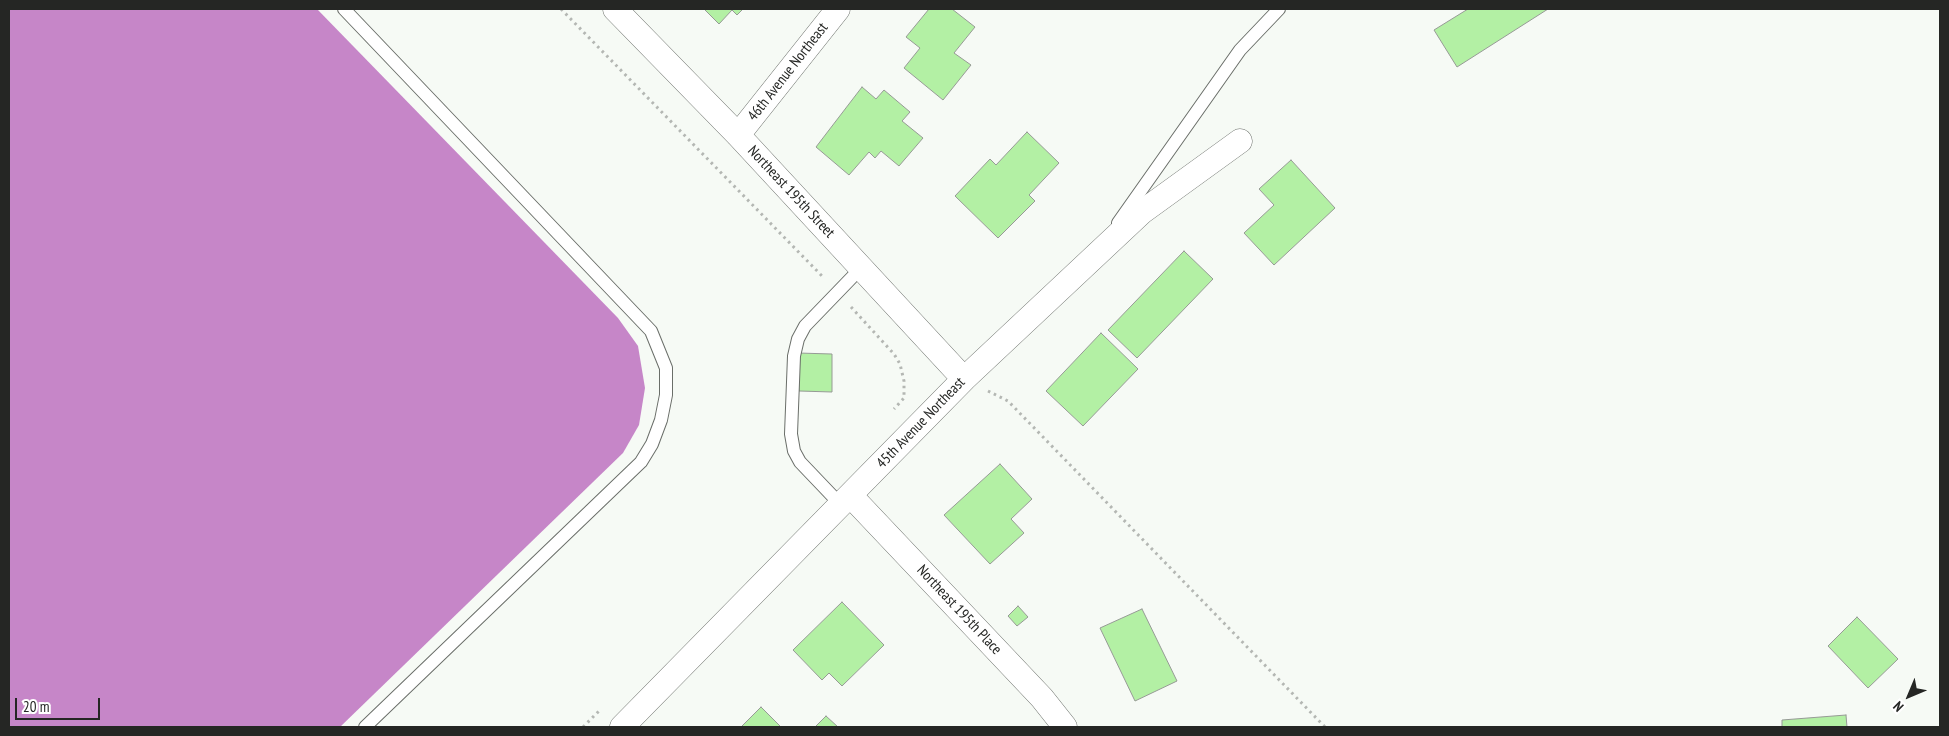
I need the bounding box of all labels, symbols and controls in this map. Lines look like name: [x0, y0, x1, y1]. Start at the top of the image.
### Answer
street label: 46th Avenue Northeast: [744, 19, 832, 125]
street label: Northeast 195th Street: [744, 142, 838, 242]
street label: 45th Avenue Northeast: [873, 374, 969, 472]
street label: Northeast 195th Place: [913, 561, 1005, 659]
north arrow: [1884, 671, 1934, 721]
scale bar: [18, 688, 102, 720]
text: 20 m: [23, 697, 49, 716]
text: N: [1889, 698, 1907, 716]

